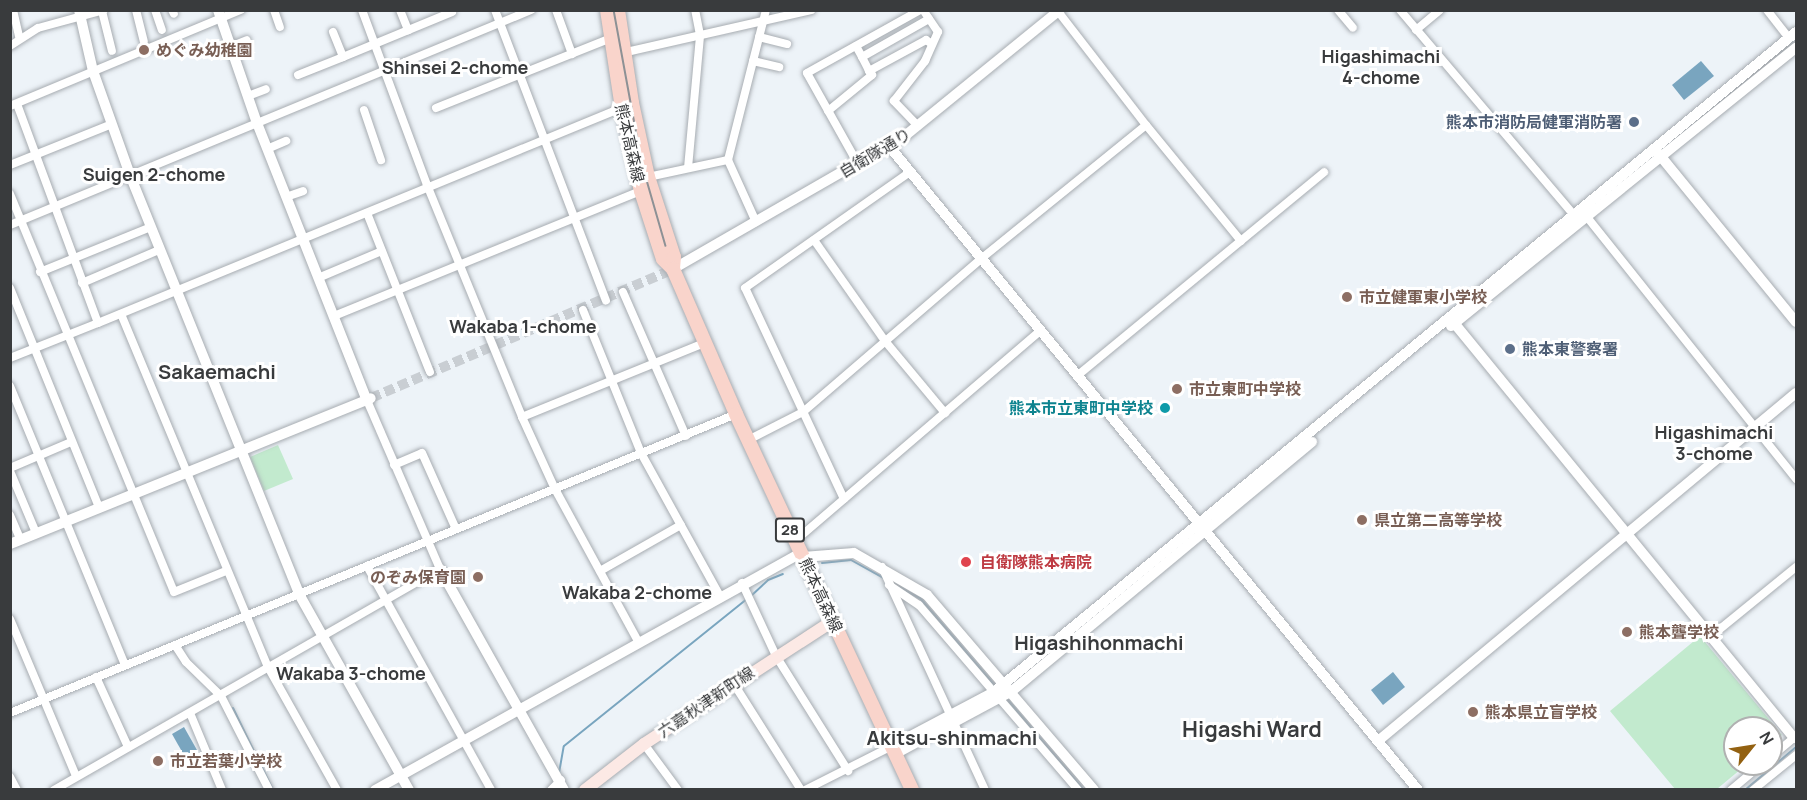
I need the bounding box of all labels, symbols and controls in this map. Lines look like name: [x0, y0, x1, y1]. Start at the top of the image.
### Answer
place label: めぐみ幼稚園: [156, 40, 252, 60]
marker: めぐみ幼稚園: [137, 43, 151, 57]
district label: Higashimachi 4-chome: [1322, 46, 1440, 88]
district label: Shinsei 2-chome: [382, 56, 528, 78]
street label: 熊本高森線: [612, 102, 648, 184]
place label: 熊本市消防局健軍消防署: [1446, 112, 1622, 132]
marker: 熊本市消防局健軍消防署: [1627, 115, 1641, 129]
street label: 自衛隊通り: [836, 124, 914, 182]
district label: Suigen 2-chome: [83, 163, 225, 185]
place label: 市立健軍東小学校: [1359, 287, 1487, 307]
marker: 市立健軍東小学校: [1340, 290, 1354, 304]
district label: Wakaba 1-chome: [449, 315, 597, 337]
place label: 熊本東警察署: [1522, 339, 1618, 359]
marker: 熊本東警察署: [1503, 342, 1517, 356]
district label: Sakaemachi: [158, 359, 276, 383]
place label: 市立東町中学校: [1189, 379, 1301, 399]
marker: 市立東町中学校: [1170, 382, 1184, 396]
place label: 熊本市立東町中学校: [1009, 398, 1153, 418]
marker: 熊本市立東町中学校: [1158, 401, 1172, 415]
district label: Higashimachi 3-chome: [1655, 422, 1773, 464]
place label: 県立第二高等学校: [1374, 510, 1502, 530]
marker: 県立第二高等学校: [1355, 513, 1369, 527]
road number: 28: [774, 518, 806, 542]
place label: 自衛隊熊本病院: [980, 552, 1092, 572]
marker: 自衛隊熊本病院: [957, 553, 975, 571]
street label: 熊本高森線: [795, 555, 847, 635]
place label: のぞみ保育園: [370, 567, 466, 587]
marker: のぞみ保育園: [471, 570, 485, 584]
district label: Wakaba 2-chome: [562, 581, 712, 603]
place label: 熊本聾学校: [1639, 622, 1719, 642]
marker: 熊本聾学校: [1620, 625, 1634, 639]
district label: Higashihonmachi: [1014, 630, 1184, 654]
district label: Wakaba 3-chome: [276, 662, 426, 684]
street label: 六嘉秋津新町線: [654, 663, 758, 741]
place label: 熊本県立盲学校: [1485, 702, 1597, 722]
marker: 熊本県立盲学校: [1466, 705, 1480, 719]
north arrow: [1723, 716, 1783, 776]
district label: Higashi Ward: [1182, 717, 1322, 743]
district label: Akitsu-shinmachi: [867, 725, 1037, 749]
text: N: [1754, 728, 1779, 748]
place label: 市立若葉小学校: [170, 751, 282, 771]
marker: 市立若葉小学校: [151, 754, 165, 768]

